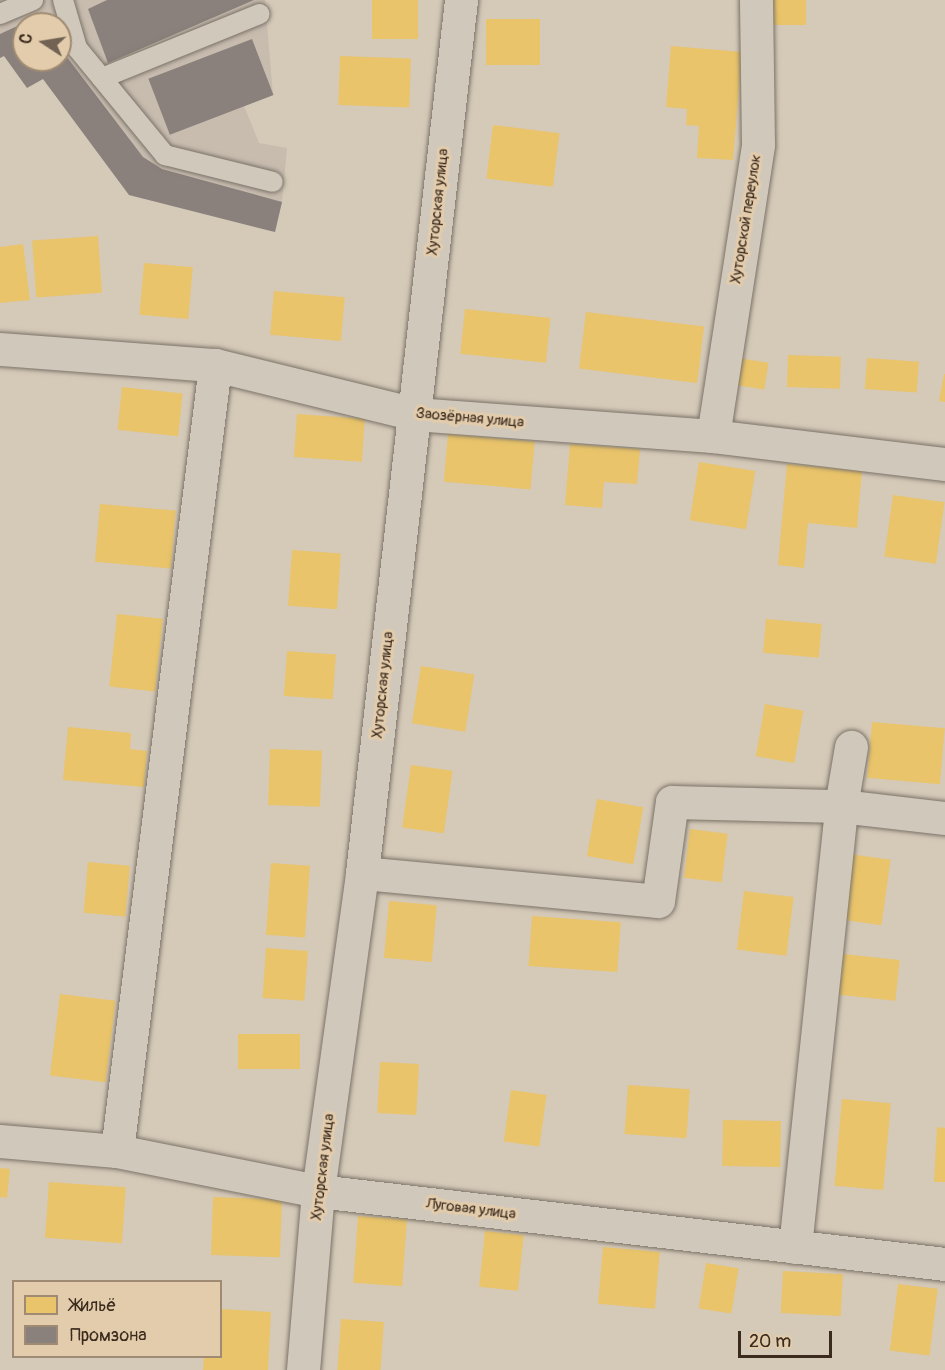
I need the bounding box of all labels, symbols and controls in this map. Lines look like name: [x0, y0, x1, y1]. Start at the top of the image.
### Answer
north arrow: [12, 12, 72, 72]
text: С: [16, 32, 37, 46]
street label: Хуторская улица: [423, 148, 453, 256]
street label: Хуторской переулок: [727, 153, 765, 285]
street label: Заозёрная улица: [415, 404, 525, 432]
street label: Хуторская улица: [368, 631, 398, 739]
street label: Хуторская улица: [308, 1113, 338, 1221]
street label: Луговая улица: [425, 1195, 517, 1223]
legend: [12, 1280, 222, 1358]
text: Жильё: [70, 1294, 116, 1317]
scale bar: [741, 1319, 836, 1357]
text: Промзона: [70, 1324, 147, 1347]
text: 20 m: [749, 1330, 791, 1353]

